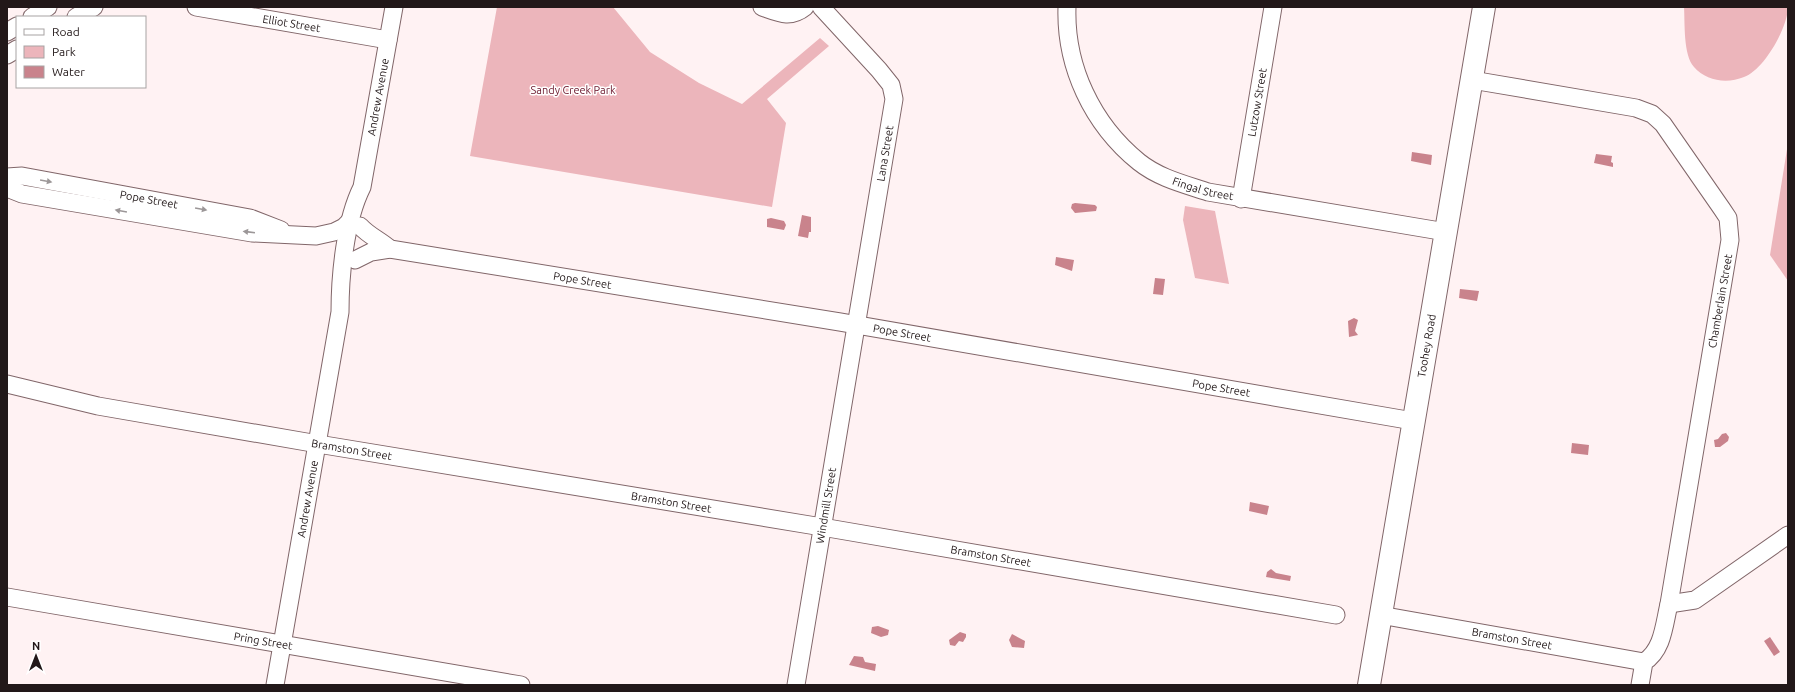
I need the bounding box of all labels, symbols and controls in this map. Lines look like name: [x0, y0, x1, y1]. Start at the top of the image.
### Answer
street label: Elliot Street: [262, 13, 322, 34]
legend: [16, 16, 146, 88]
text: Road: [52, 25, 80, 38]
text: Park: [52, 45, 76, 58]
street label: Andrew Avenue: [365, 57, 391, 136]
text: Water: [52, 65, 85, 78]
street label: Lutzow Street: [1245, 66, 1269, 138]
park label: Sandy Creek Park: [531, 84, 616, 96]
street label: Lana Street: [874, 124, 896, 182]
street label: Fingal Street: [1171, 175, 1235, 202]
one-way arrow: [40, 178, 52, 184]
street label: Pope Street: [119, 188, 179, 211]
one-way arrow: [195, 206, 207, 212]
one-way arrow: [115, 207, 127, 213]
one-way arrow: [243, 229, 255, 235]
street label: Chamberlain Street: [1706, 252, 1734, 349]
street label: Pope Street: [552, 270, 613, 291]
street label: Toohey Road: [1415, 313, 1438, 378]
street label: Pope Street: [872, 322, 933, 344]
street label: Pope Street: [1191, 377, 1252, 399]
street label: Bramston Street: [310, 437, 393, 462]
street label: Andrew Avenue: [295, 459, 320, 538]
street label: Windmill Street: [814, 466, 838, 544]
street label: Bramston Street: [630, 490, 713, 515]
street label: Bramston Street: [950, 543, 1033, 569]
street label: Bramston Street: [1471, 625, 1554, 652]
street label: Pring Street: [233, 630, 294, 652]
north arrow: [16, 636, 56, 676]
text: N: [32, 640, 40, 652]

